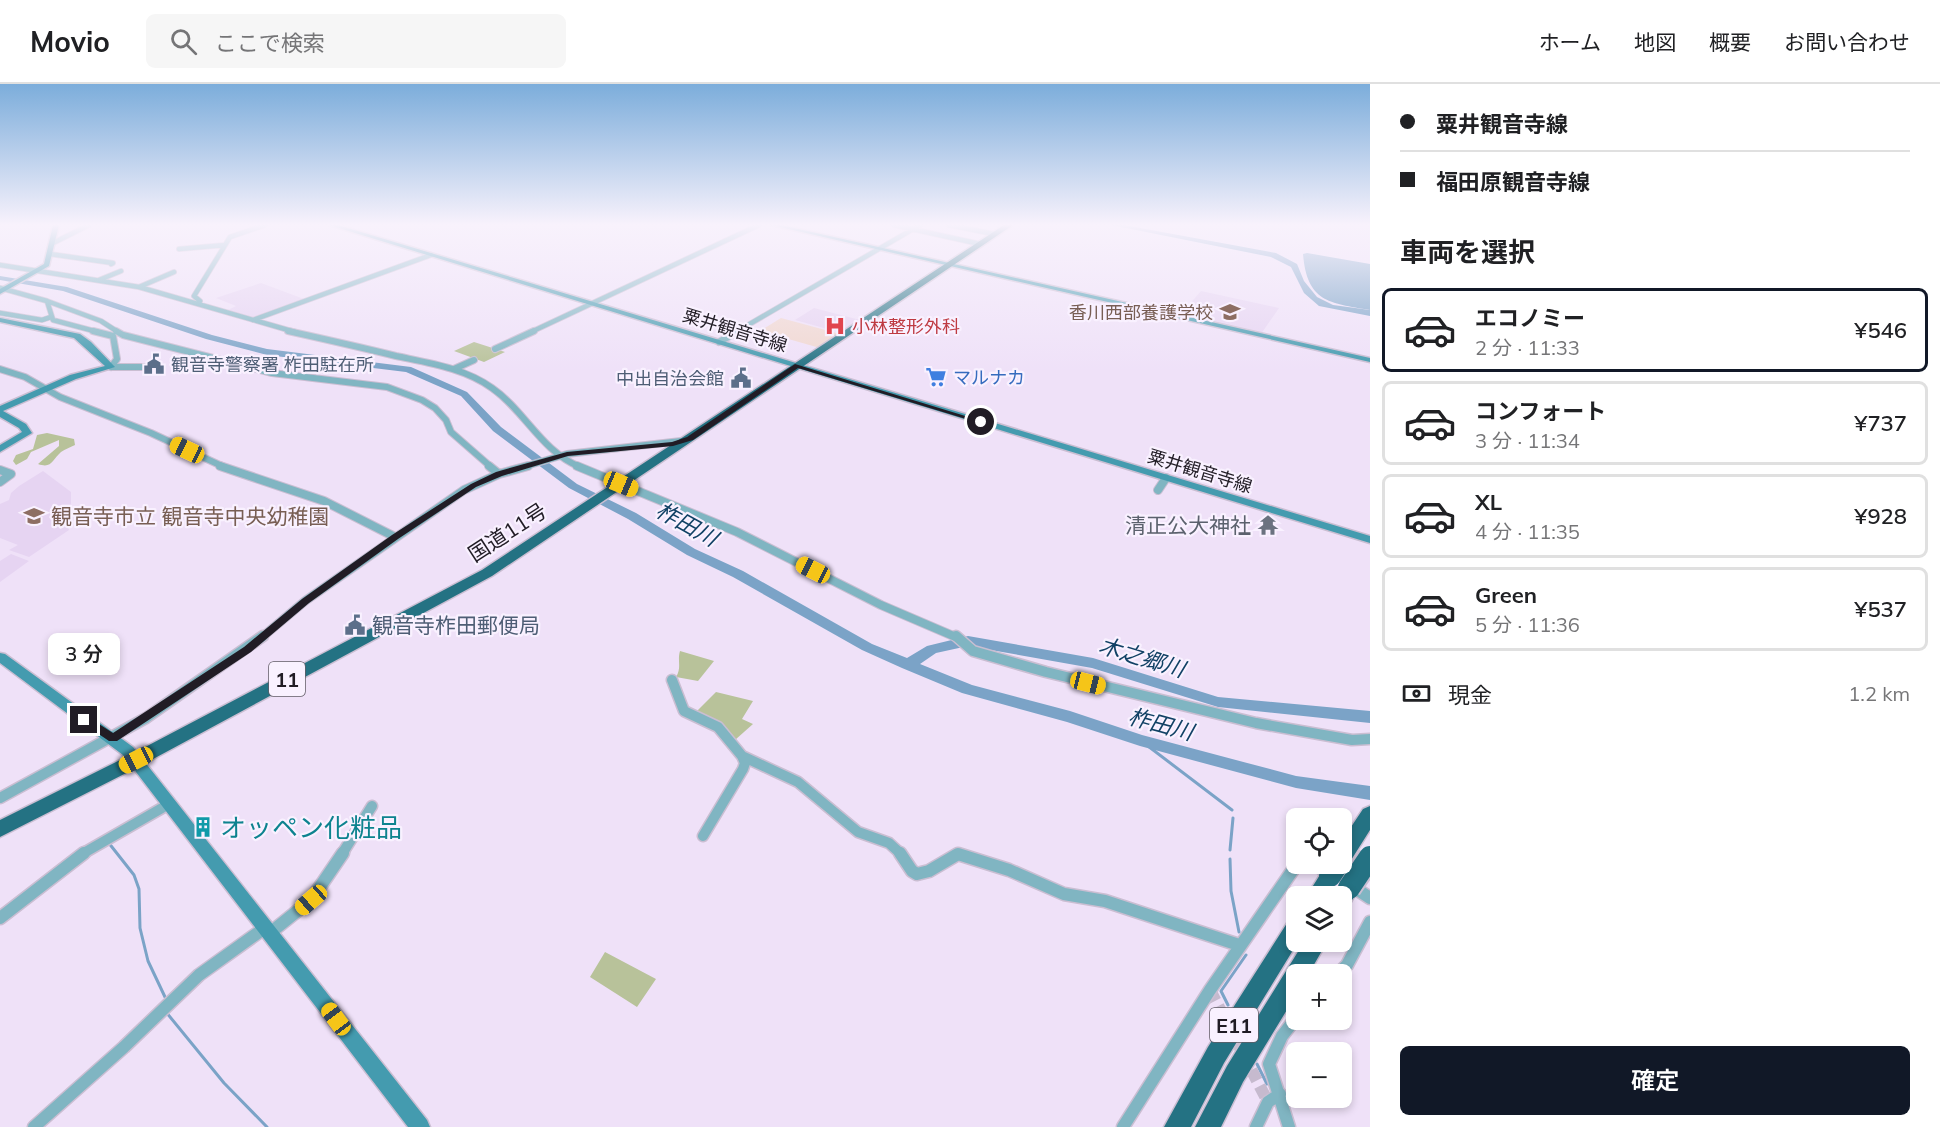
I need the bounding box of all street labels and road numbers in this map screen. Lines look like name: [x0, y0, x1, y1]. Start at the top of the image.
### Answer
street label: 粟井観音寺線: [680, 303, 790, 357]
street label: 粟井観音寺線: [1145, 444, 1255, 498]
street label: 国道11号: [463, 497, 551, 567]
road number: 11: [269, 662, 305, 696]
road number: E11: [1210, 1008, 1258, 1042]

